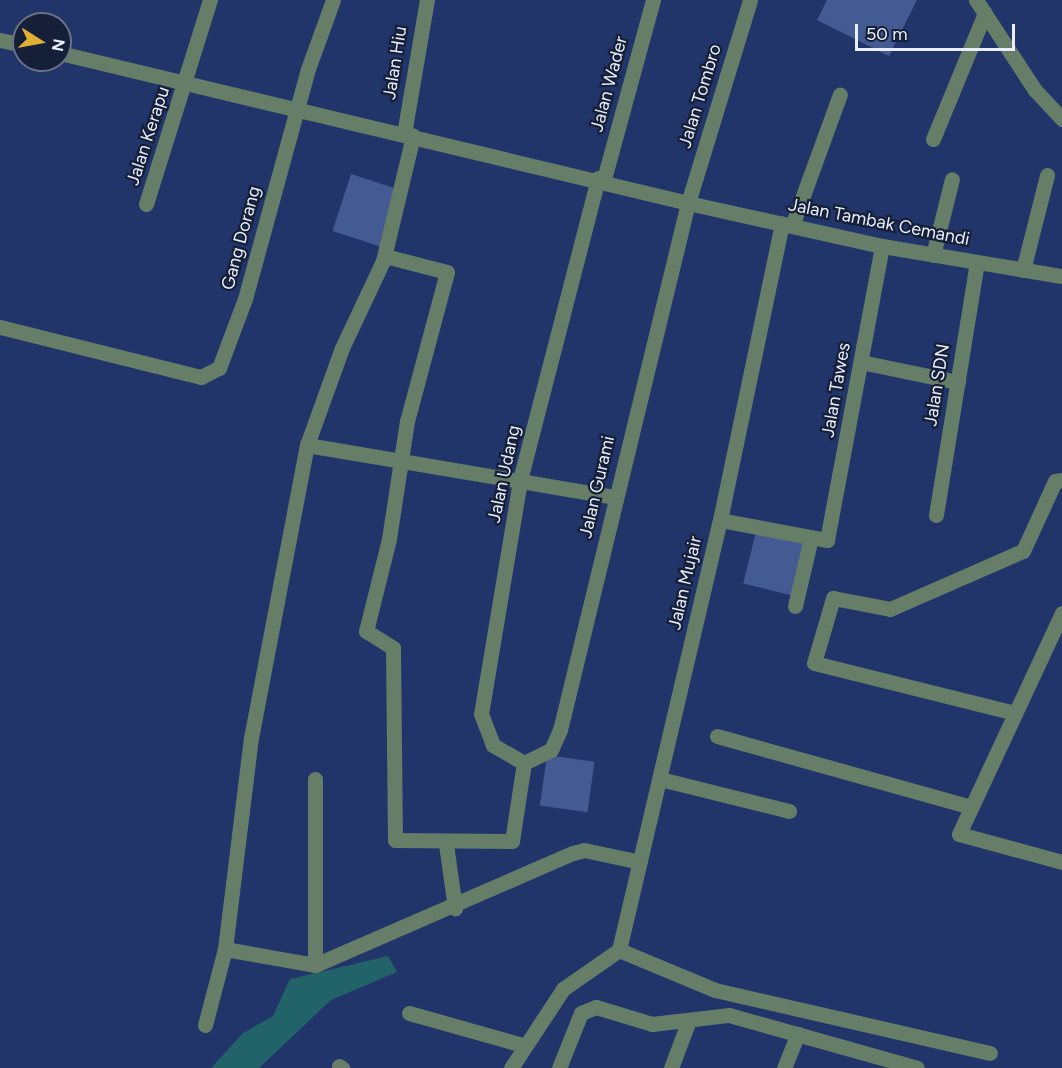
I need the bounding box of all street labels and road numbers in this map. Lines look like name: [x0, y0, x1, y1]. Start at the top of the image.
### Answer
street label: Jalan Hiu: [379, 25, 411, 101]
street label: Jalan Wader: [586, 34, 632, 134]
street label: Jalan Tombro: [674, 41, 726, 151]
street label: Jalan Kerapu: [122, 84, 174, 188]
street label: Gang Dorang: [217, 184, 265, 292]
street label: Jalan Tambak Cemandi: [786, 194, 972, 250]
street label: Jalan Tawes: [817, 341, 855, 439]
street label: Jalan SDN: [920, 342, 954, 428]
street label: Jalan Udang: [483, 423, 525, 525]
street label: Jalan Gurami: [575, 434, 619, 540]
street label: Jalan Mujair: [664, 534, 706, 632]

